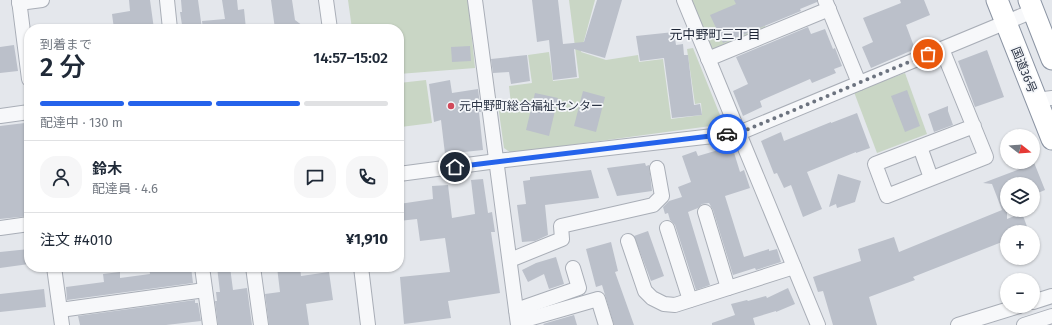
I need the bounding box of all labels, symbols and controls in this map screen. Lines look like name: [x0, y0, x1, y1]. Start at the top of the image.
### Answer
district label: 元中野町三丁目: [669, 27, 761, 42]
text: 到着まで: [40, 37, 92, 52]
pin: [911, 37, 945, 71]
icon: bag: [917, 43, 939, 65]
street label: 国道36号: [1008, 45, 1040, 95]
text: 14:57–15:02: [313, 49, 388, 67]
text: 2 分: [40, 52, 86, 83]
place label: 元中野町総合福祉センター: [459, 99, 603, 113]
marker: 元中野町総合福祉センター: [446, 101, 456, 111]
courier: [707, 114, 747, 154]
text: 配達中 · 130 m: [40, 115, 123, 130]
icon: car: [716, 123, 738, 145]
north arrow: [1000, 129, 1040, 169]
map controls: [1000, 129, 1040, 313]
pin: [438, 150, 472, 184]
button: person: [40, 156, 82, 198]
button: chat: [294, 156, 336, 198]
button: phone: [346, 156, 388, 198]
icon: home: [444, 156, 466, 178]
text: 鈴木: [92, 160, 122, 178]
button: layers: [1000, 177, 1040, 217]
text: 配達員 · 4.6: [92, 181, 158, 196]
button: +: [1000, 225, 1040, 265]
text: ¥1,910: [346, 230, 388, 248]
text: 注文 #4010: [40, 231, 113, 249]
button: −: [1000, 273, 1040, 313]

